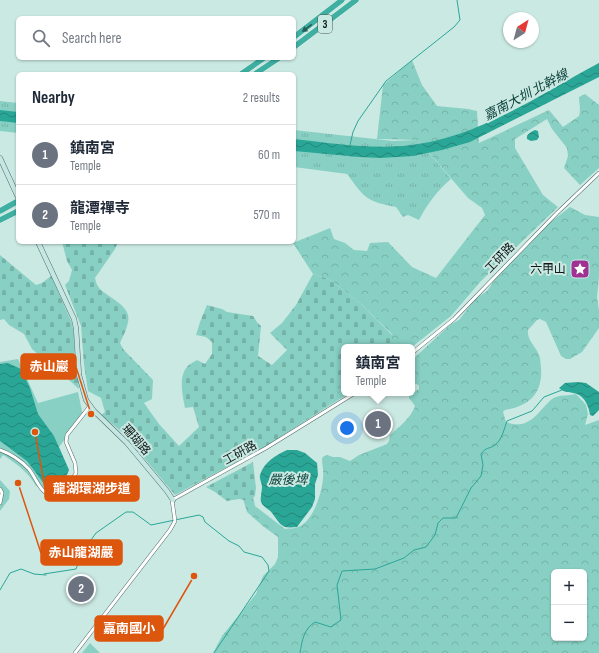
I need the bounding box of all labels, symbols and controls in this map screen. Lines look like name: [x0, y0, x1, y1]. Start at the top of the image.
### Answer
north arrow: [503, 12, 539, 48]
road number: 3: [318, 15, 332, 33]
search box: [16, 16, 296, 60]
one-way arrow: [302, 23, 313, 32]
icon: search: [30, 27, 52, 49]
text: Search here: [62, 29, 122, 48]
water label: 嘉南大圳 北幹線: [481, 65, 573, 124]
text: Nearby: [32, 88, 75, 108]
text: 2 results: [243, 90, 280, 106]
text: 鎮南宮: [70, 139, 115, 158]
text: 1: [42, 147, 48, 163]
text: 60 m: [258, 147, 280, 163]
text: Temple: [70, 158, 101, 174]
text: 龍潭禪寺: [70, 199, 130, 218]
text: 2: [42, 207, 48, 223]
text: 570 m: [253, 207, 280, 223]
text: Temple: [70, 218, 101, 234]
street label: 工研路: [482, 240, 518, 276]
place icon: 六甲山: [569, 258, 591, 280]
place label: 六甲山: [530, 262, 566, 277]
popup: [341, 344, 415, 396]
callout: 赤山巖: [21, 354, 76, 379]
text: 鎮南宮: [355, 354, 401, 373]
text: 赤山巖: [29, 359, 69, 375]
text: Temple: [355, 373, 387, 389]
pin: 1: [365, 409, 391, 439]
your location: [337, 418, 357, 438]
street label: 珊瑚路: [119, 421, 153, 459]
street label: 工研路: [221, 438, 259, 468]
water label: 嚴後埤: [268, 472, 309, 488]
callout: 龍湖環湖步道: [45, 476, 139, 501]
text: 龍湖環湖步道: [53, 481, 131, 497]
callout: 赤山龍湖嚴: [41, 540, 122, 565]
text: 赤山龍湖嚴: [48, 545, 114, 561]
map controls: [551, 569, 587, 641]
button: +: [551, 569, 587, 605]
pin: 2: [68, 574, 94, 604]
button: −: [551, 605, 587, 641]
callout: 嘉南國小: [95, 616, 163, 641]
text: 嘉南國小: [103, 621, 156, 637]

